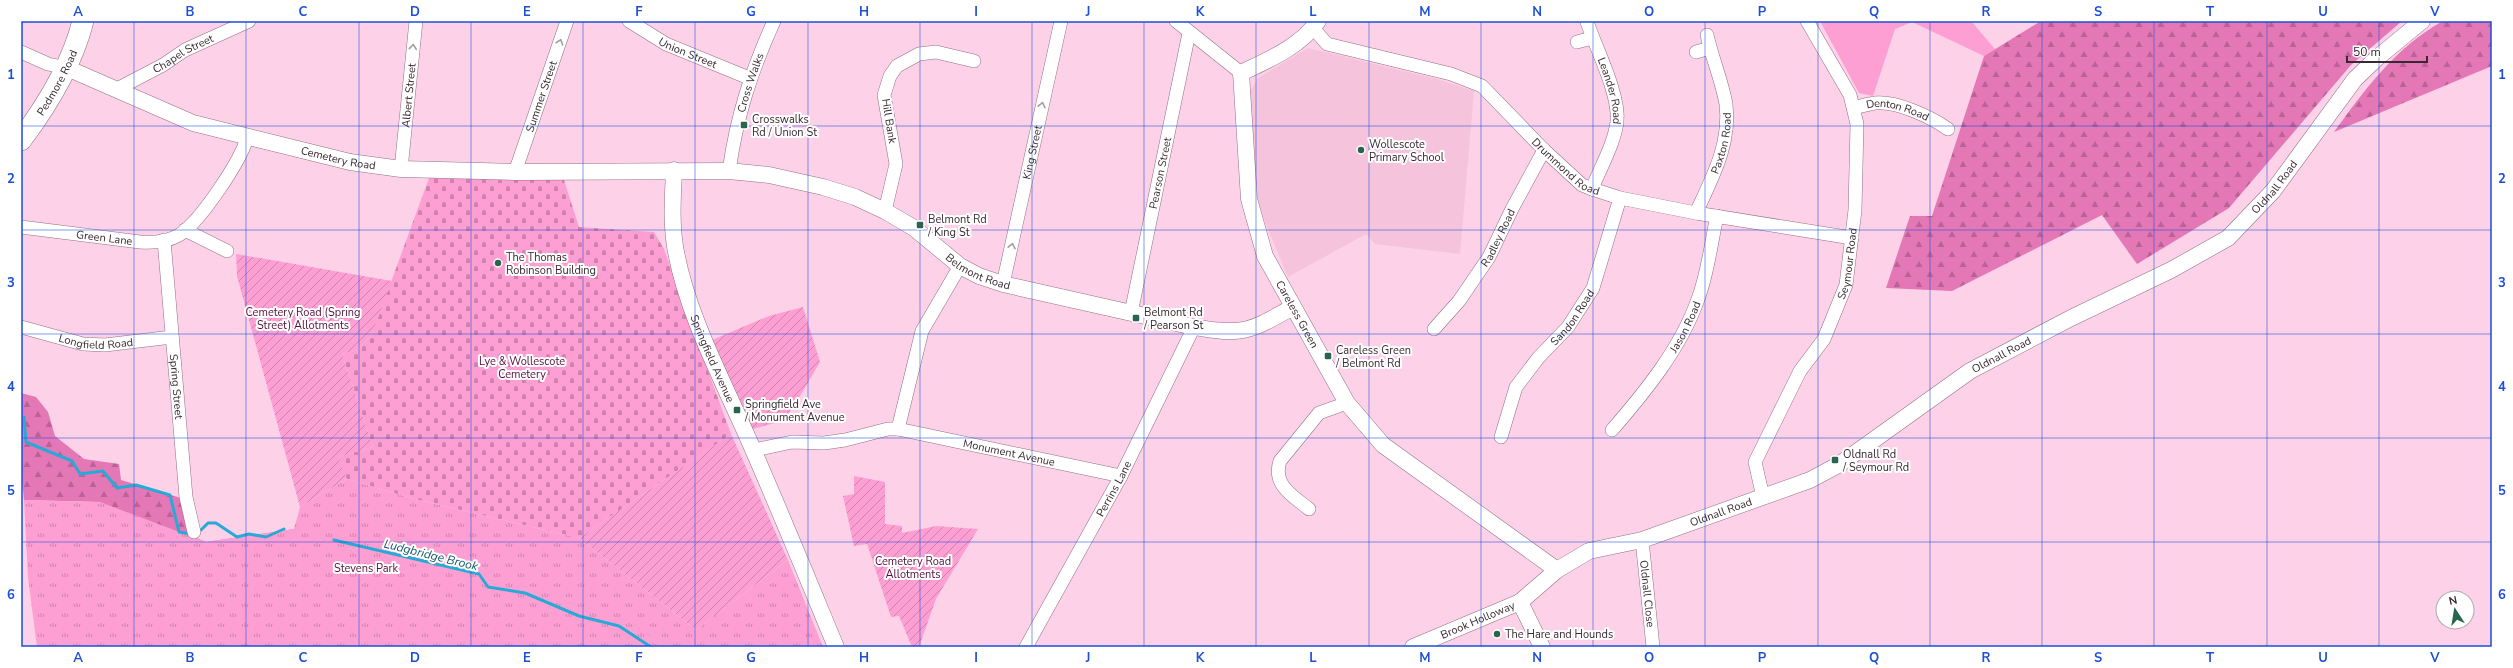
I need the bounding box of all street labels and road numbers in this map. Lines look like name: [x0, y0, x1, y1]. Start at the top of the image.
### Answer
street label: Chapel Street: [150, 31, 216, 77]
street label: Union Street: [656, 34, 719, 72]
street label: Pedmore Road: [33, 47, 81, 118]
street label: Cross Walks: [734, 51, 767, 114]
street label: Leander Road: [1594, 55, 1625, 125]
street label: Summer Street: [522, 59, 560, 134]
street label: Albert Street: [398, 62, 419, 128]
street label: Denton Road: [1865, 95, 1932, 124]
street label: Hill Bank: [878, 97, 900, 145]
street label: Paxton Road: [1707, 112, 1734, 176]
street label: King Street: [1019, 124, 1045, 181]
street label: Drummond Road: [1529, 134, 1602, 198]
street label: Pearson Street: [1145, 136, 1175, 210]
street label: Cemetery Road: [299, 143, 377, 173]
street label: Oldnall Road: [2248, 157, 2301, 217]
street label: Radley Road: [1477, 206, 1518, 270]
street label: Green Lane: [75, 227, 134, 249]
street label: Seymour Road: [1833, 227, 1860, 302]
street label: Belmont Road: [942, 250, 1012, 293]
street label: Careless Green: [1273, 278, 1322, 351]
street label: Sandon Road: [1547, 286, 1598, 349]
street label: Jason Road: [1665, 299, 1704, 356]
street label: Springfield Avenue: [687, 312, 738, 405]
street label: Longfield Road: [57, 330, 134, 352]
street label: Oldnall Road: [1969, 333, 2034, 376]
street label: Spring Street: [166, 353, 187, 420]
street label: Monument Avenue: [962, 435, 1057, 469]
street label: Perrins Lane: [1092, 458, 1135, 519]
street label: Oldnall Road: [1688, 494, 1754, 530]
street label: Oldnall Close: [1637, 559, 1658, 628]
street label: Brook Holloway: [1438, 597, 1517, 642]

